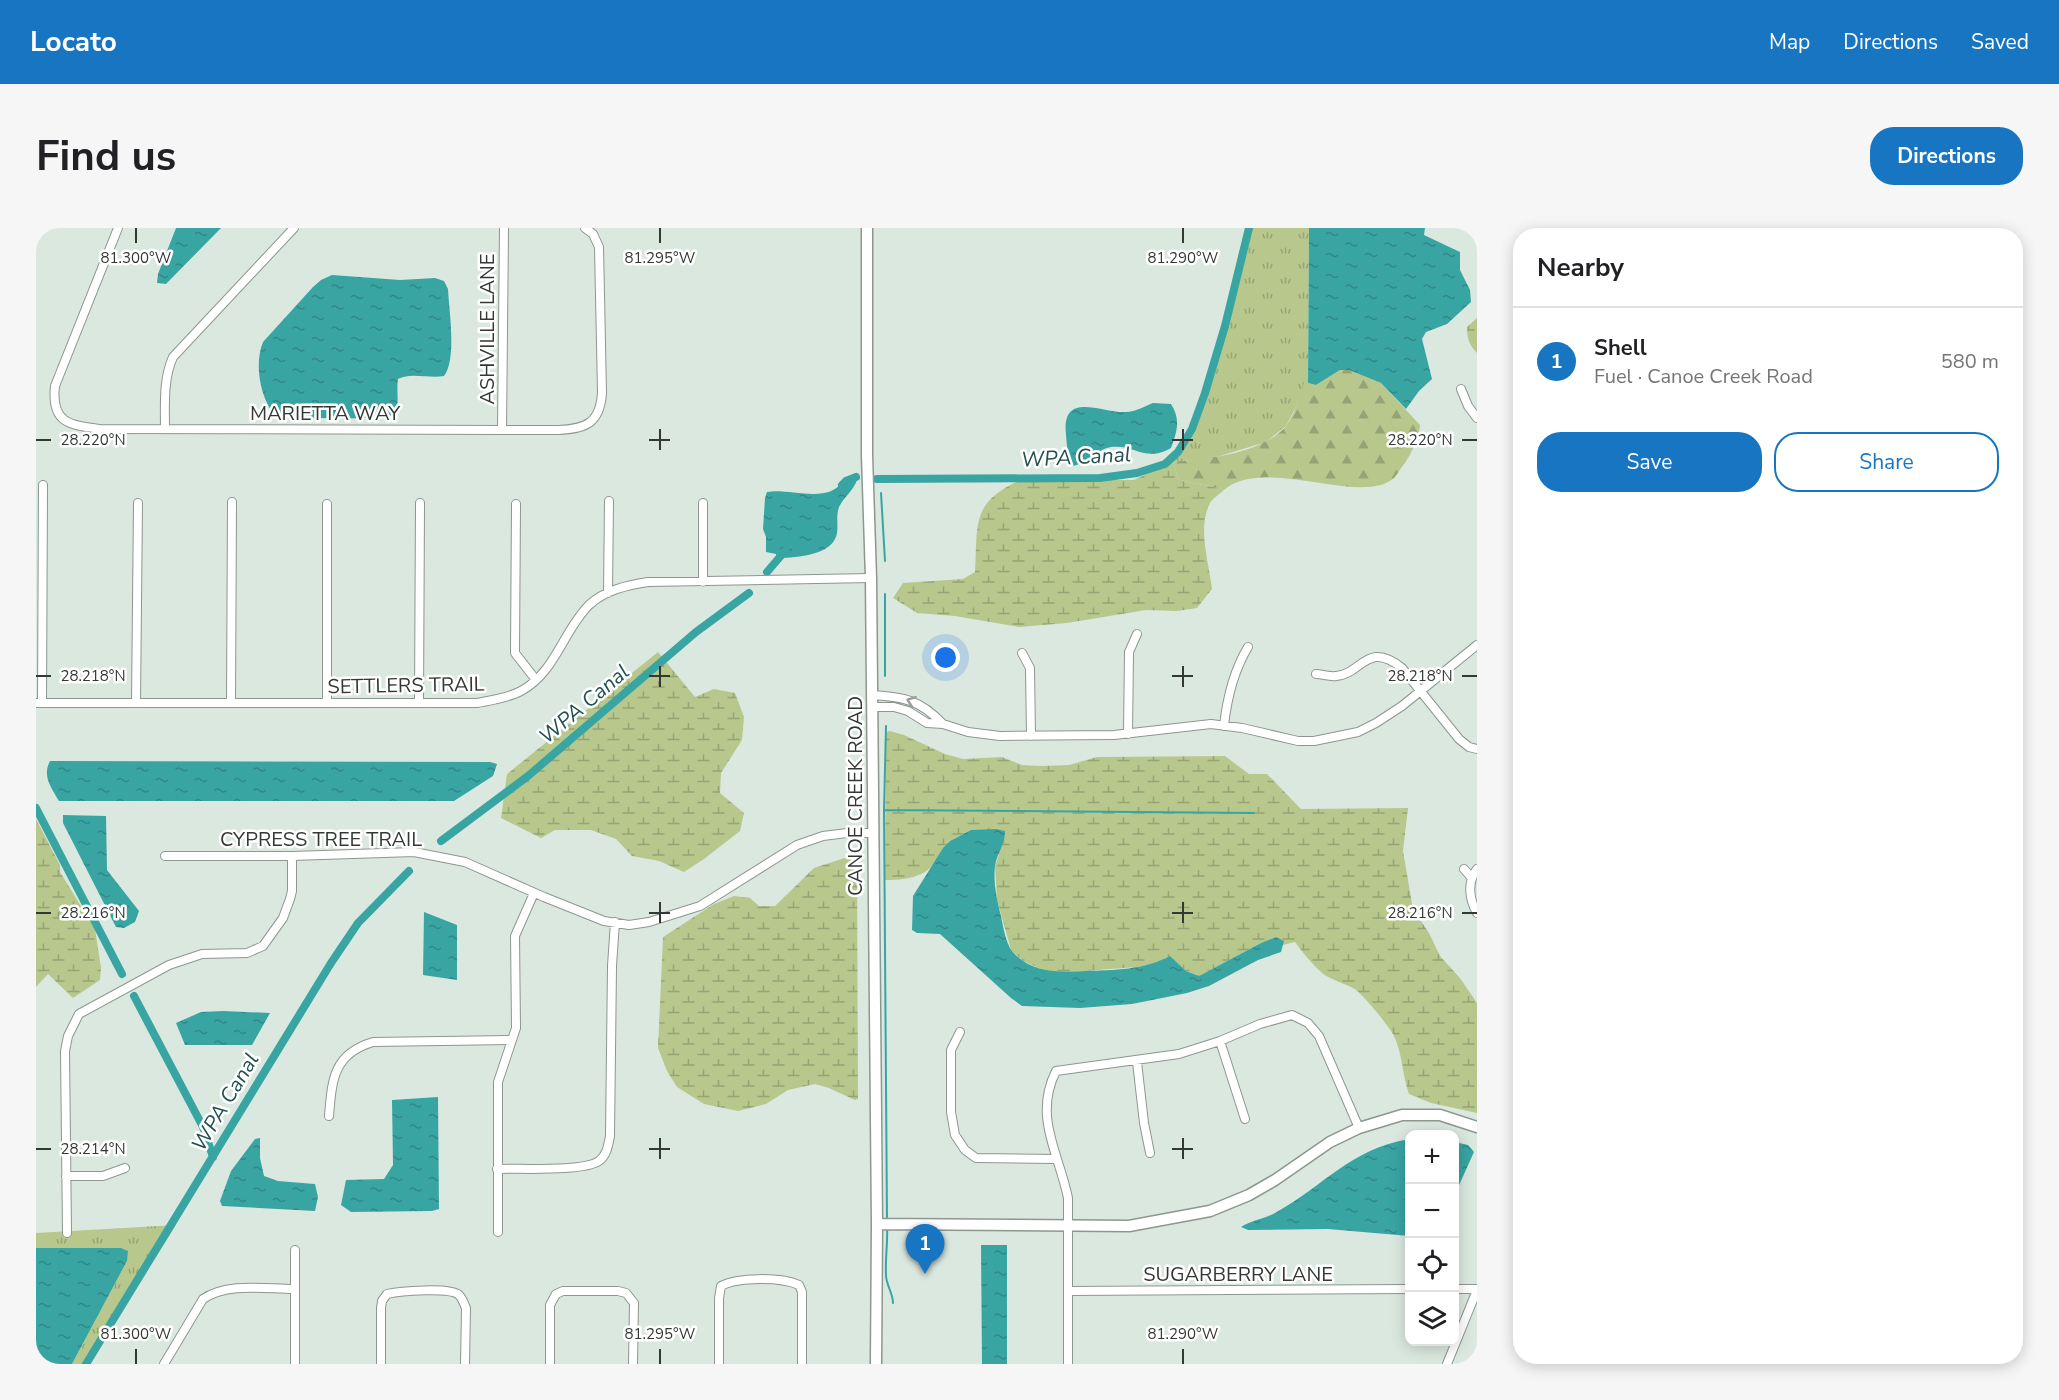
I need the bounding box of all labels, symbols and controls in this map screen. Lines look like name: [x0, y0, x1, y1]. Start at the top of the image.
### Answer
text: Locato: [30, 23, 117, 61]
text: Map: [1769, 28, 1810, 56]
text: Directions: [1843, 28, 1938, 56]
text: Saved: [1971, 28, 2029, 56]
button: Directions: [1870, 127, 2023, 185]
text: Find us: [36, 128, 176, 185]
text: 81.300°W: [101, 248, 172, 268]
text: 81.295°W: [625, 248, 696, 268]
text: 81.290°W: [1148, 248, 1219, 268]
text: Nearby: [1537, 250, 1624, 285]
street label: ASHVILLE LANE: [474, 254, 501, 404]
text: Shell: [1594, 333, 1647, 363]
text: 1: [1551, 348, 1563, 375]
text: 580 m: [1941, 348, 1999, 375]
text: Fuel · Canoe Creek Road: [1594, 363, 1813, 390]
street label: MARIETTA WAY: [250, 400, 401, 427]
text: 28.220°N: [60, 430, 126, 450]
text: 28.220°N: [1387, 430, 1453, 450]
button: Save: [1537, 432, 1762, 492]
button: Share: [1774, 432, 1999, 492]
water label: WPA Canal: [1020, 440, 1132, 474]
your location: [931, 643, 960, 672]
water label: WPA Canal: [533, 658, 635, 750]
text: 28.218°N: [60, 666, 126, 686]
text: 28.218°N: [1387, 666, 1453, 686]
street label: SETTLERS TRAIL: [327, 671, 485, 700]
street label: CANOE CREEK ROAD: [842, 696, 869, 896]
one-way arrow: [907, 696, 917, 709]
street label: CYPRESS TREE TRAIL: [220, 826, 422, 853]
text: 28.216°N: [60, 903, 126, 923]
text: 28.216°N: [1387, 903, 1453, 923]
water label: WPA Canal: [185, 1048, 265, 1156]
map controls: [1405, 1130, 1459, 1346]
button: +: [1405, 1130, 1459, 1184]
text: 28.214°N: [60, 1139, 126, 1159]
button: −: [1405, 1184, 1459, 1238]
pin: 1: [906, 1224, 944, 1274]
button: locate: [1405, 1238, 1459, 1292]
street label: SUGARBERRY LANE: [1143, 1261, 1333, 1288]
button: layers: [1405, 1292, 1459, 1346]
text: 81.300°W: [101, 1324, 172, 1344]
text: 81.295°W: [625, 1324, 696, 1344]
text: 81.290°W: [1148, 1324, 1219, 1344]

